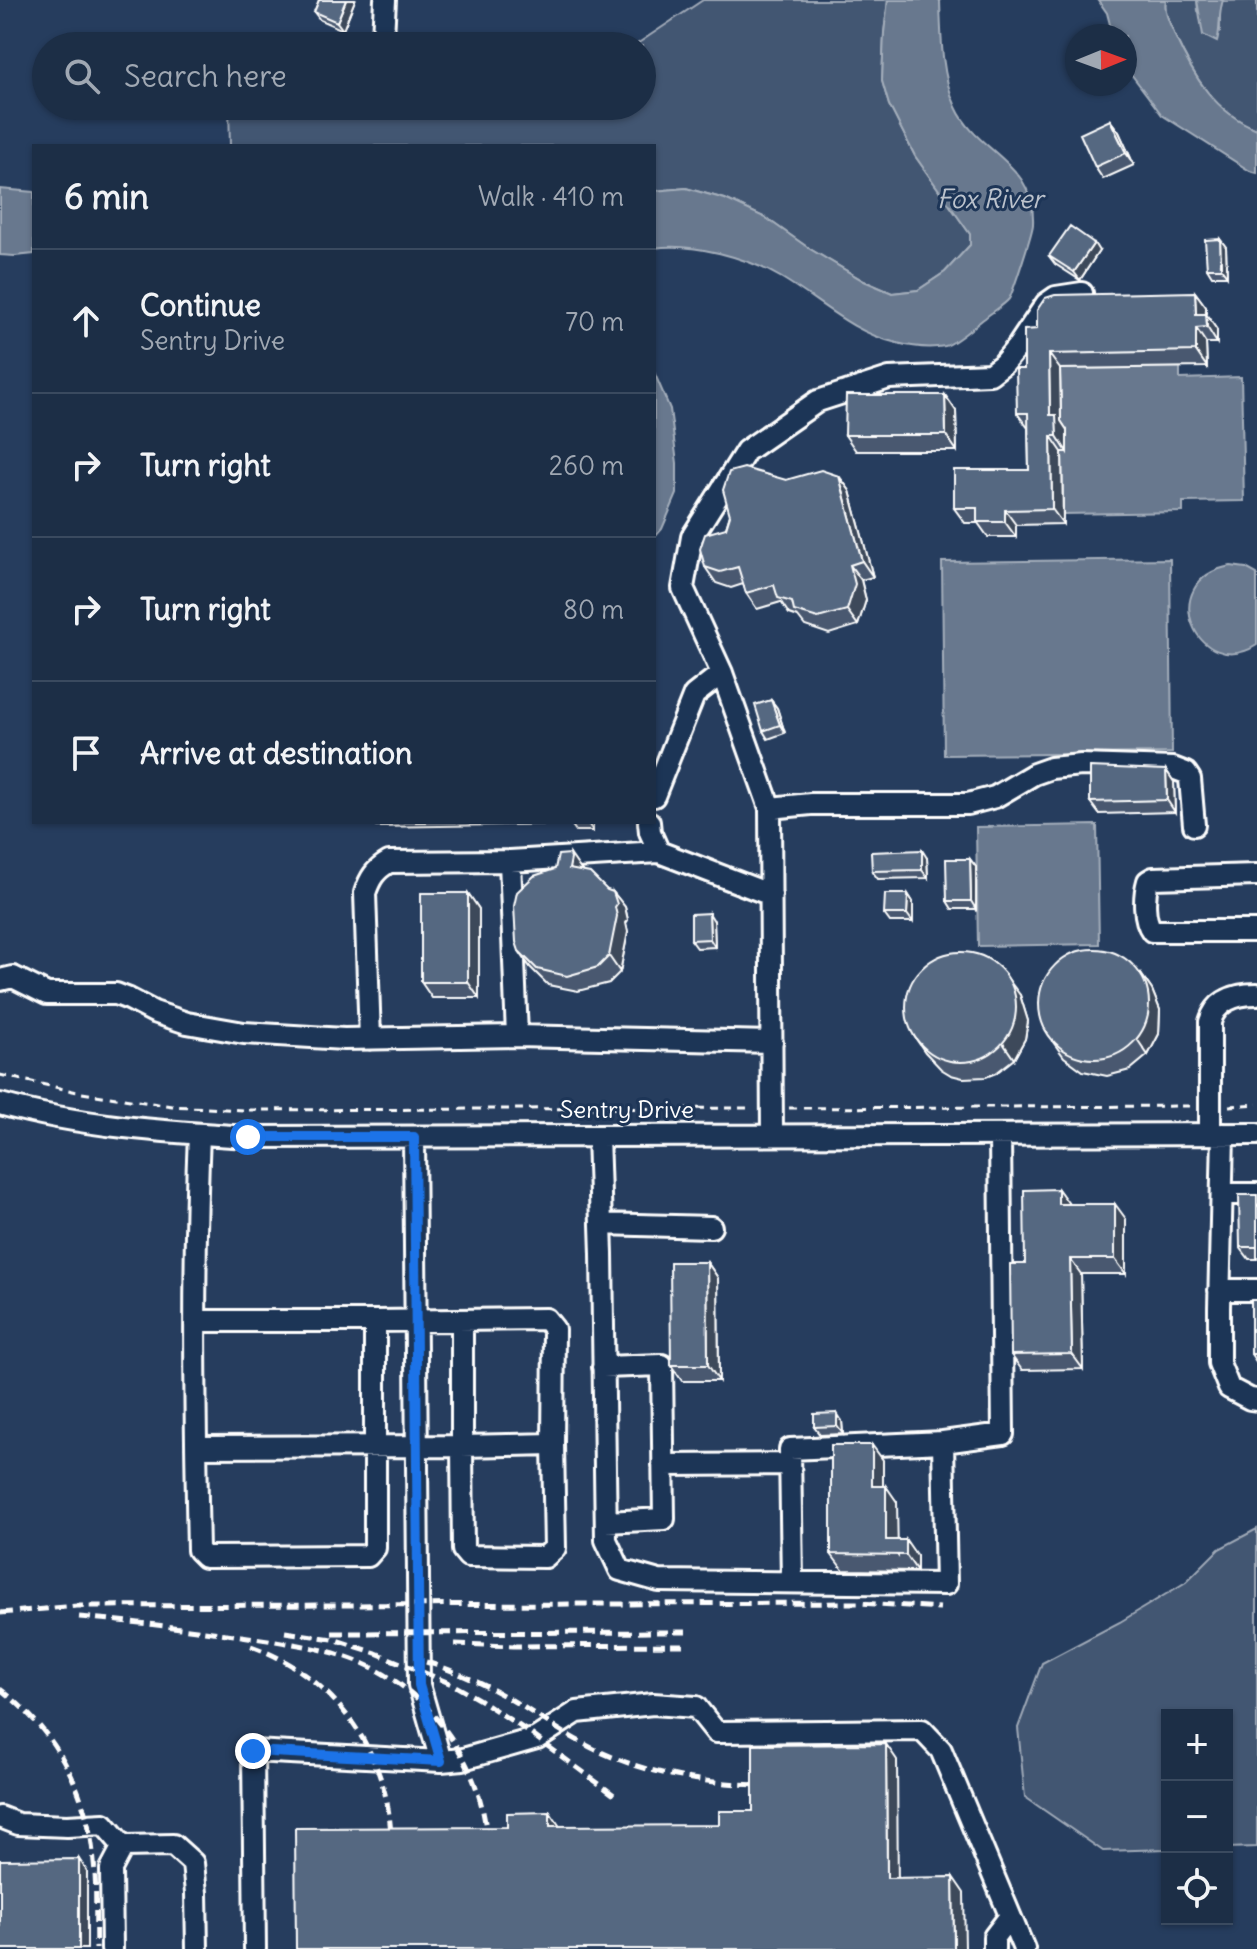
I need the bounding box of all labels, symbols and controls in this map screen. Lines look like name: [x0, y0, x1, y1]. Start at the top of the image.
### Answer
north arrow: [1065, 24, 1137, 96]
search box: [32, 32, 656, 120]
icon: search: [60, 54, 104, 98]
text: Search here: [124, 57, 287, 95]
text: 6 min: [64, 175, 149, 218]
text: Walk · 410 m: [478, 180, 624, 213]
water label: Fox River: [937, 182, 1047, 215]
text: Continue: [140, 286, 261, 324]
icon: ahead: [64, 299, 108, 343]
text: 70 m: [565, 305, 624, 338]
text: Sentry Drive: [140, 324, 285, 357]
icon: right: [64, 443, 108, 487]
text: Turn right: [140, 446, 271, 484]
text: 260 m: [549, 449, 624, 482]
icon: right: [64, 587, 108, 631]
text: Turn right: [140, 590, 271, 628]
text: 80 m: [563, 593, 624, 626]
icon: arrive: [64, 731, 108, 775]
text: Arrive at destination: [140, 734, 412, 772]
street label: Sentry Drive: [560, 1094, 694, 1124]
route start: [230, 1119, 266, 1155]
map controls: [1161, 1709, 1233, 1925]
button: +: [1161, 1709, 1233, 1781]
route end: [235, 1733, 271, 1769]
button: −: [1161, 1781, 1233, 1853]
button: locate: [1161, 1853, 1233, 1925]

